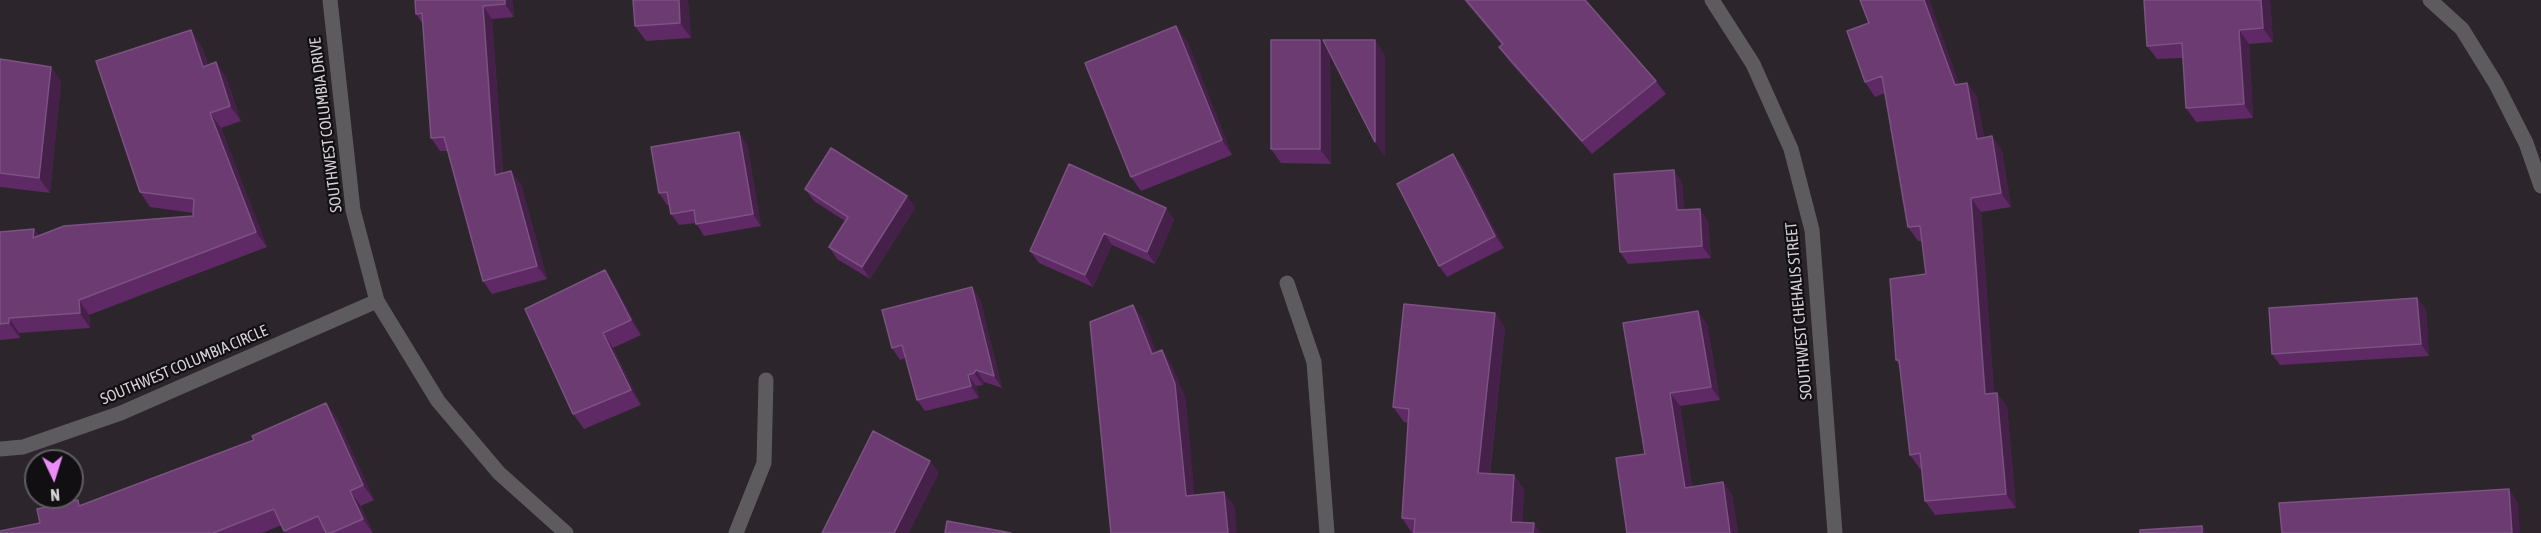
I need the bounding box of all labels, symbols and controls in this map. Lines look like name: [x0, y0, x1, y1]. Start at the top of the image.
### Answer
street label: SOUTHWEST COLUMBIA DRIVE: [306, 36, 346, 214]
street label: SOUTHWEST CHEHALIS STREET: [1782, 221, 1816, 401]
street label: SOUTHWEST COLUMBIA CIRCLE: [98, 321, 270, 409]
north arrow: [24, 449, 84, 509]
text: N: [50, 486, 60, 504]

